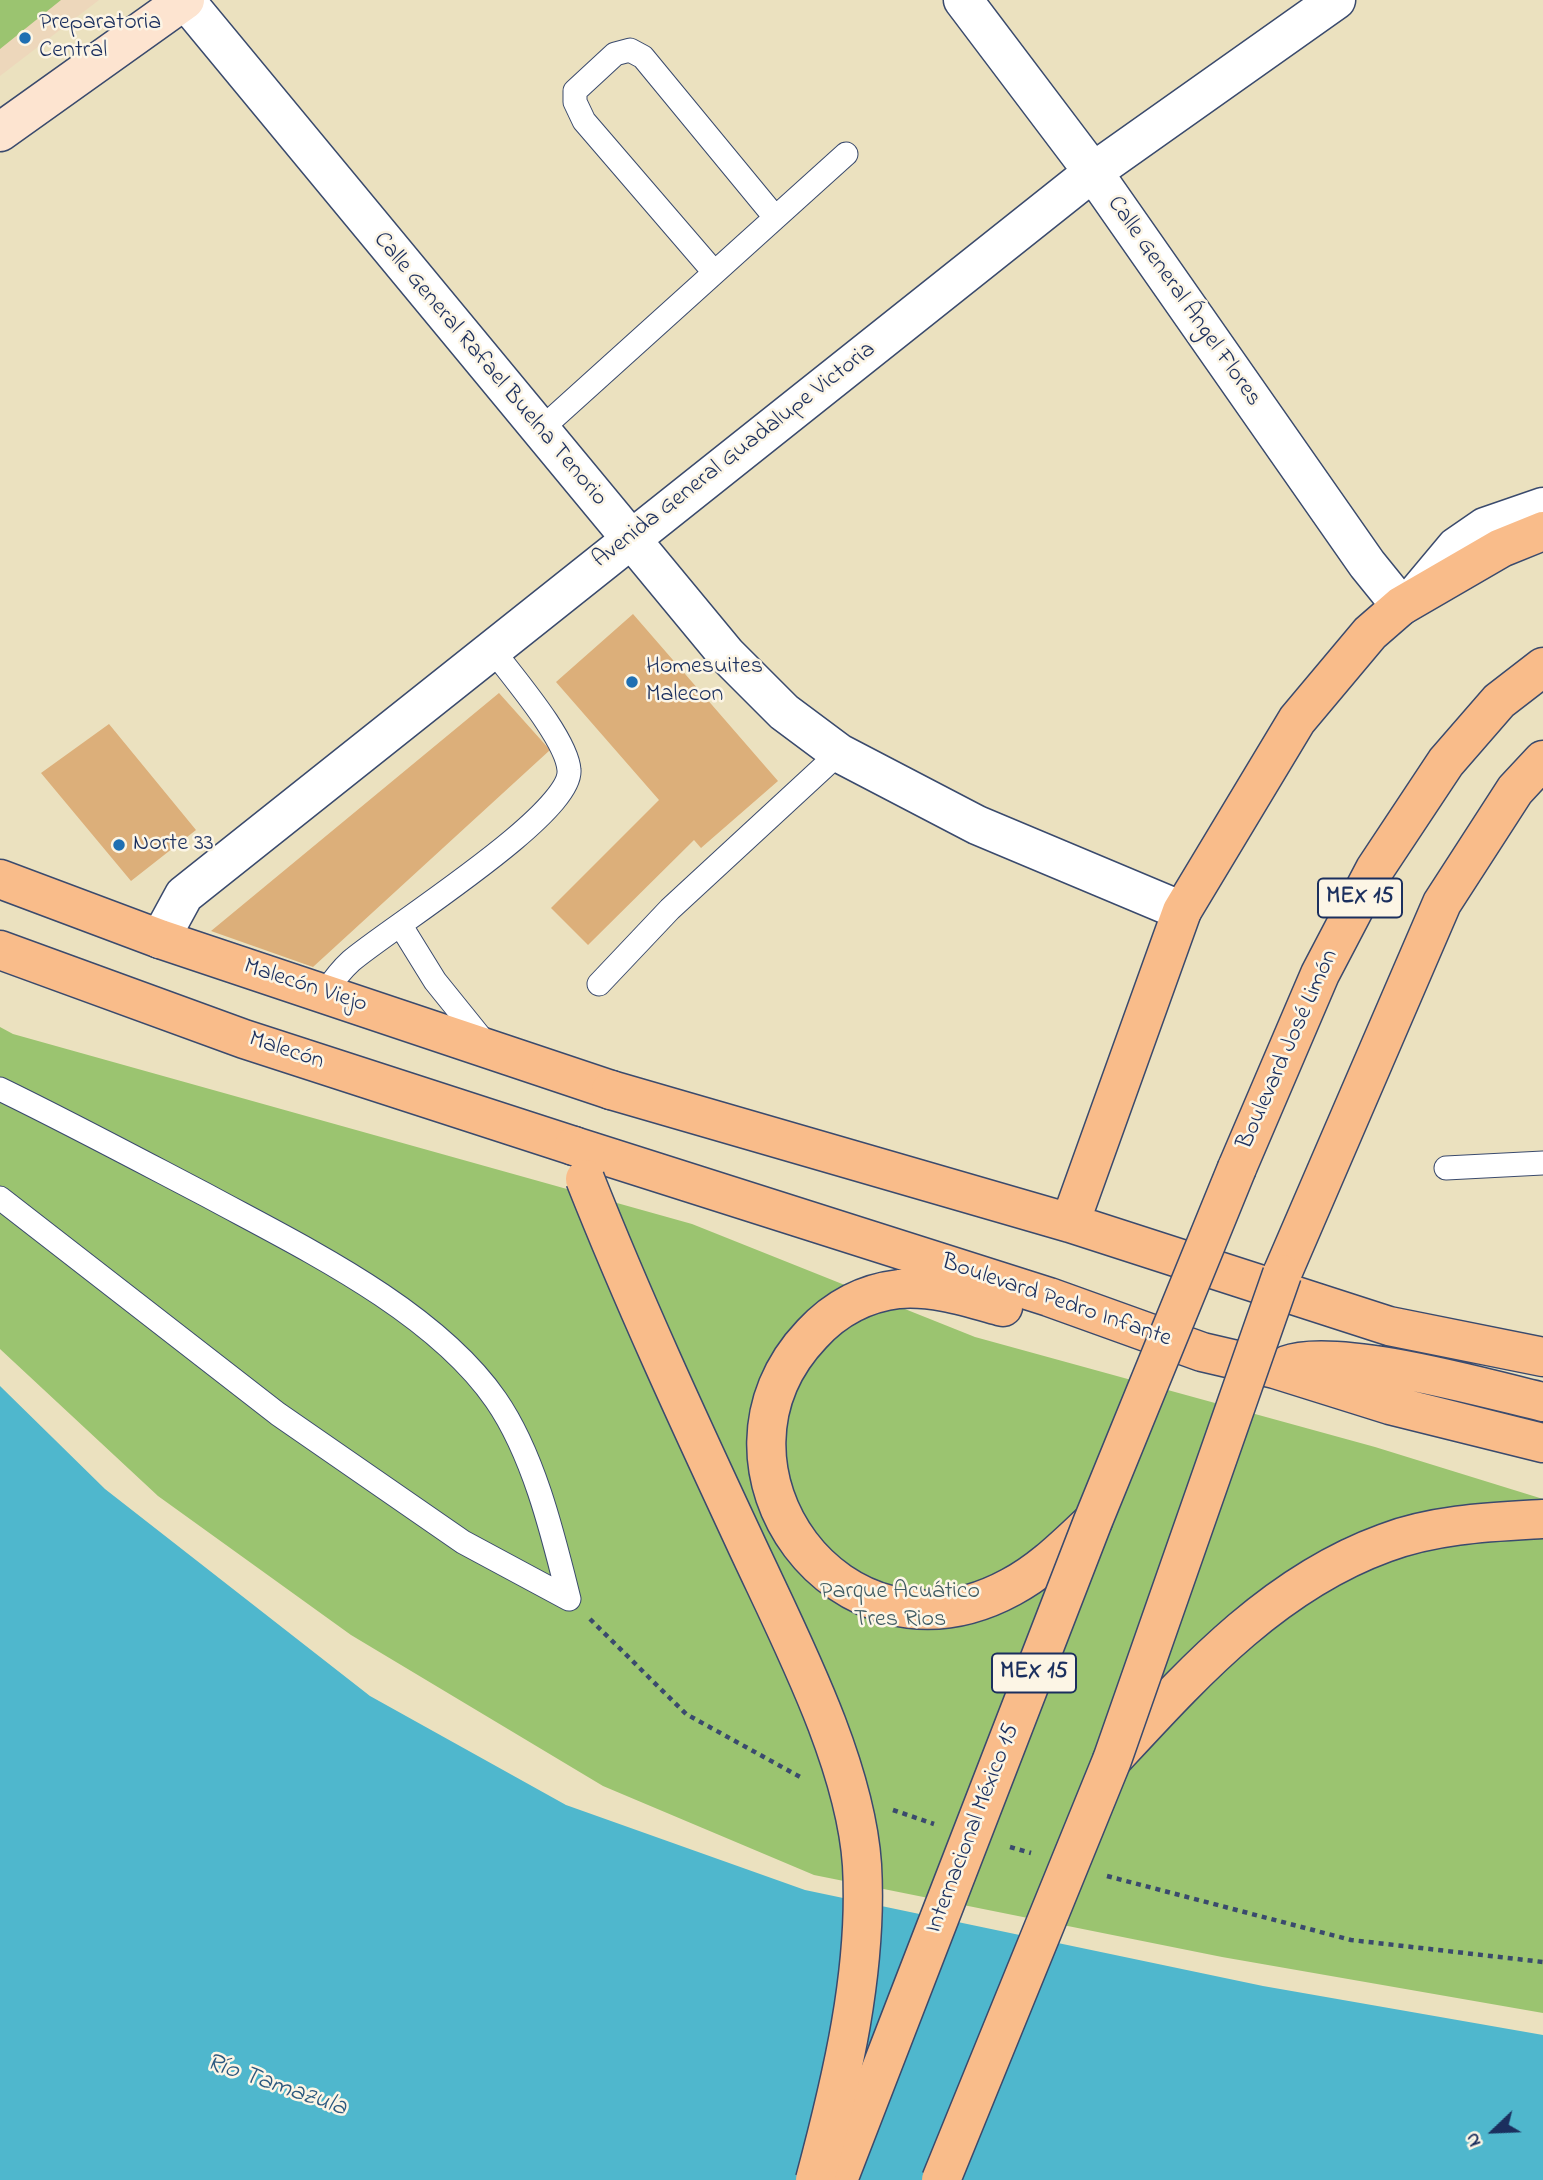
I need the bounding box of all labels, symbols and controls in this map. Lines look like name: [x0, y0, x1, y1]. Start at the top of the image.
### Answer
place label: Preparatoria Central: [39, 10, 161, 66]
marker: Preparatoria Central: [17, 30, 33, 46]
street label: Calle General Ángel Flores: [1099, 191, 1267, 413]
street label: Calle General Rafael Buelna Tenorio: [366, 227, 612, 513]
street label: Avenida General Guadalupe Victoria: [588, 337, 882, 575]
place label: Homesuites Malecon: [646, 654, 763, 710]
marker: Homesuites Malecon: [624, 674, 640, 690]
place label: Norte 33: [133, 831, 214, 859]
marker: Norte 33: [111, 837, 127, 853]
road number: MEX 15: [1318, 878, 1402, 917]
street label: Boulevard José Limón: [1232, 946, 1346, 1154]
street label: Malecón Viejo: [240, 954, 370, 1020]
street label: Malecón: [245, 1026, 327, 1078]
street label: Boulevard Pedro Infante: [937, 1249, 1175, 1355]
park label: Parque Acuático Tres Rios: [820, 1579, 980, 1635]
road number: MEX 15: [992, 1654, 1076, 1692]
street label: Internacional México 15: [921, 1720, 1027, 1938]
water label: Río Tamazula: [202, 2048, 350, 2126]
north arrow: [1459, 2096, 1529, 2166]
text: N: [1459, 2128, 1489, 2151]

